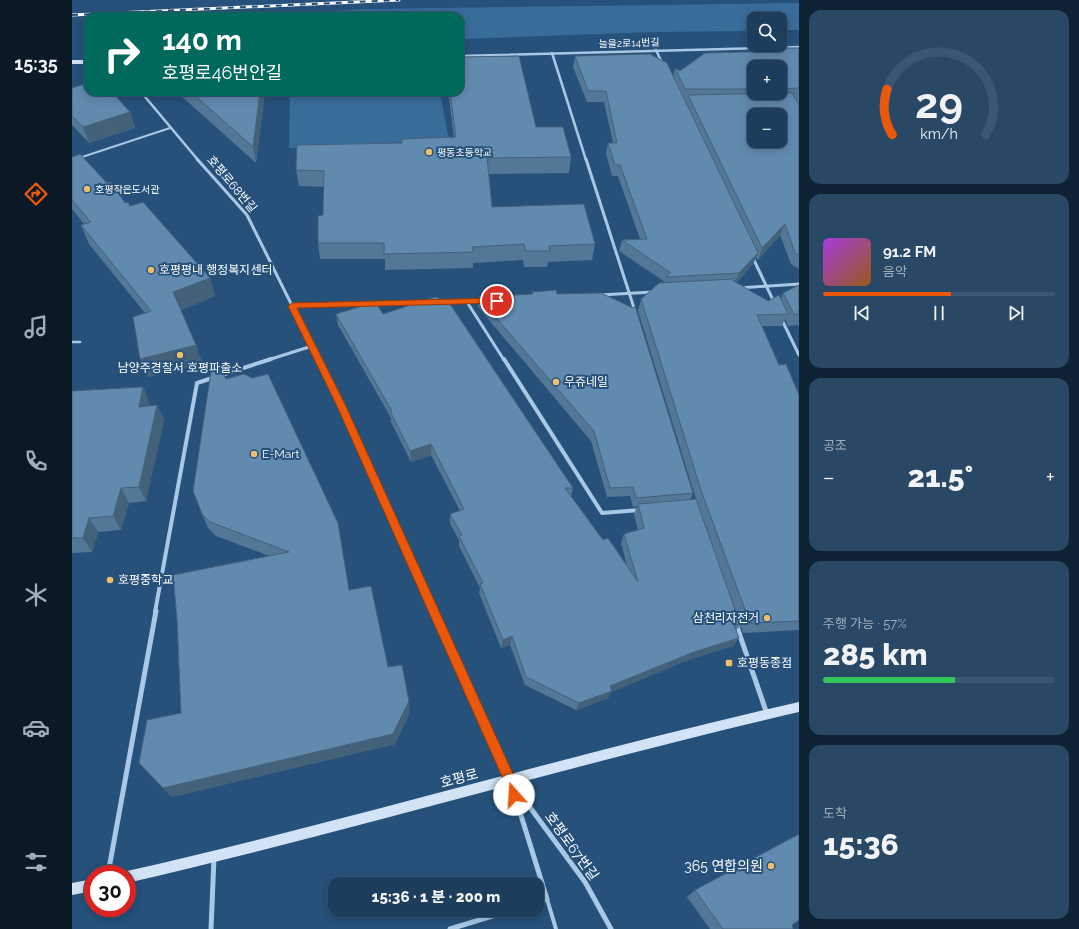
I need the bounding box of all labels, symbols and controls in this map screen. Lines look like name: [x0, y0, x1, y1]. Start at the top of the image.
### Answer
map controls: [747, 12, 787, 148]
button: search: [747, 12, 787, 52]
text: 140 m: [162, 24, 242, 57]
icon: right: [96, 28, 148, 80]
street label: 늘을2로14번길: [598, 36, 660, 50]
text: 15:35: [14, 53, 58, 74]
button: +: [747, 60, 787, 100]
text: 호평로46번안길: [162, 62, 282, 83]
text: 29: [915, 79, 963, 128]
button: −: [747, 108, 787, 148]
text: km/h: [920, 125, 958, 141]
marker: 평동초등학교: [424, 147, 434, 157]
place label: 평동초등학교: [437, 147, 492, 158]
street label: 호평로68번길: [204, 153, 260, 215]
icon: directions: [22, 180, 50, 208]
marker: 호평작은도서관: [82, 184, 92, 194]
place label: 호평작은도서관: [95, 184, 160, 195]
text: 91.2 FM: [883, 243, 936, 261]
place label: 호평평내 행정복지센터: [159, 263, 272, 277]
text: 음악: [883, 264, 907, 279]
marker: 호평평내 행정복지센터: [146, 265, 156, 275]
pin: [480, 284, 514, 318]
icon: arrive: [486, 290, 508, 312]
icon: previous: [851, 302, 873, 324]
icon: pause: [928, 302, 950, 324]
icon: next: [1005, 302, 1027, 324]
icon: music: [22, 313, 50, 341]
marker: 남양주경찰서 호평파출소: [175, 350, 185, 360]
place label: 남양주경찰서 호평파출소: [118, 361, 242, 375]
place label: 우쥬네일: [564, 375, 608, 389]
marker: 우쥬네일: [551, 377, 561, 387]
text: 공조: [823, 438, 847, 453]
icon: phone: [22, 447, 50, 475]
place label: E-Mart: [262, 447, 300, 461]
marker: E-Mart: [249, 449, 259, 459]
text: 21.5°: [908, 459, 973, 494]
text: −: [823, 464, 835, 490]
text: +: [1046, 464, 1055, 490]
place label: 호평중학교: [118, 573, 173, 587]
marker: 호평중학교: [105, 575, 115, 585]
icon: climate: [22, 581, 50, 609]
place label: 삼천리자전거: [693, 611, 759, 625]
marker: 삼천리자전거: [762, 613, 772, 623]
text: 주행 가능 · 57%: [823, 616, 907, 631]
text: 285 km: [823, 637, 927, 672]
place label: 호평동종점: [737, 656, 792, 670]
marker: 호평동종점: [724, 658, 734, 668]
icon: car: [22, 714, 50, 742]
street label: 호평로: [438, 765, 480, 791]
position arrow: [493, 774, 535, 816]
text: 도착: [823, 806, 847, 821]
street label: 호평로67번길: [542, 809, 602, 883]
text: 15:36: [823, 827, 899, 862]
icon: filters: [22, 848, 50, 876]
place label: 365 연합의원: [684, 858, 763, 874]
marker: 365 연합의원: [766, 861, 776, 871]
speed limit sign: 30: [84, 865, 136, 917]
text: 15:36 · 1 분 · 200 m: [372, 888, 500, 906]

